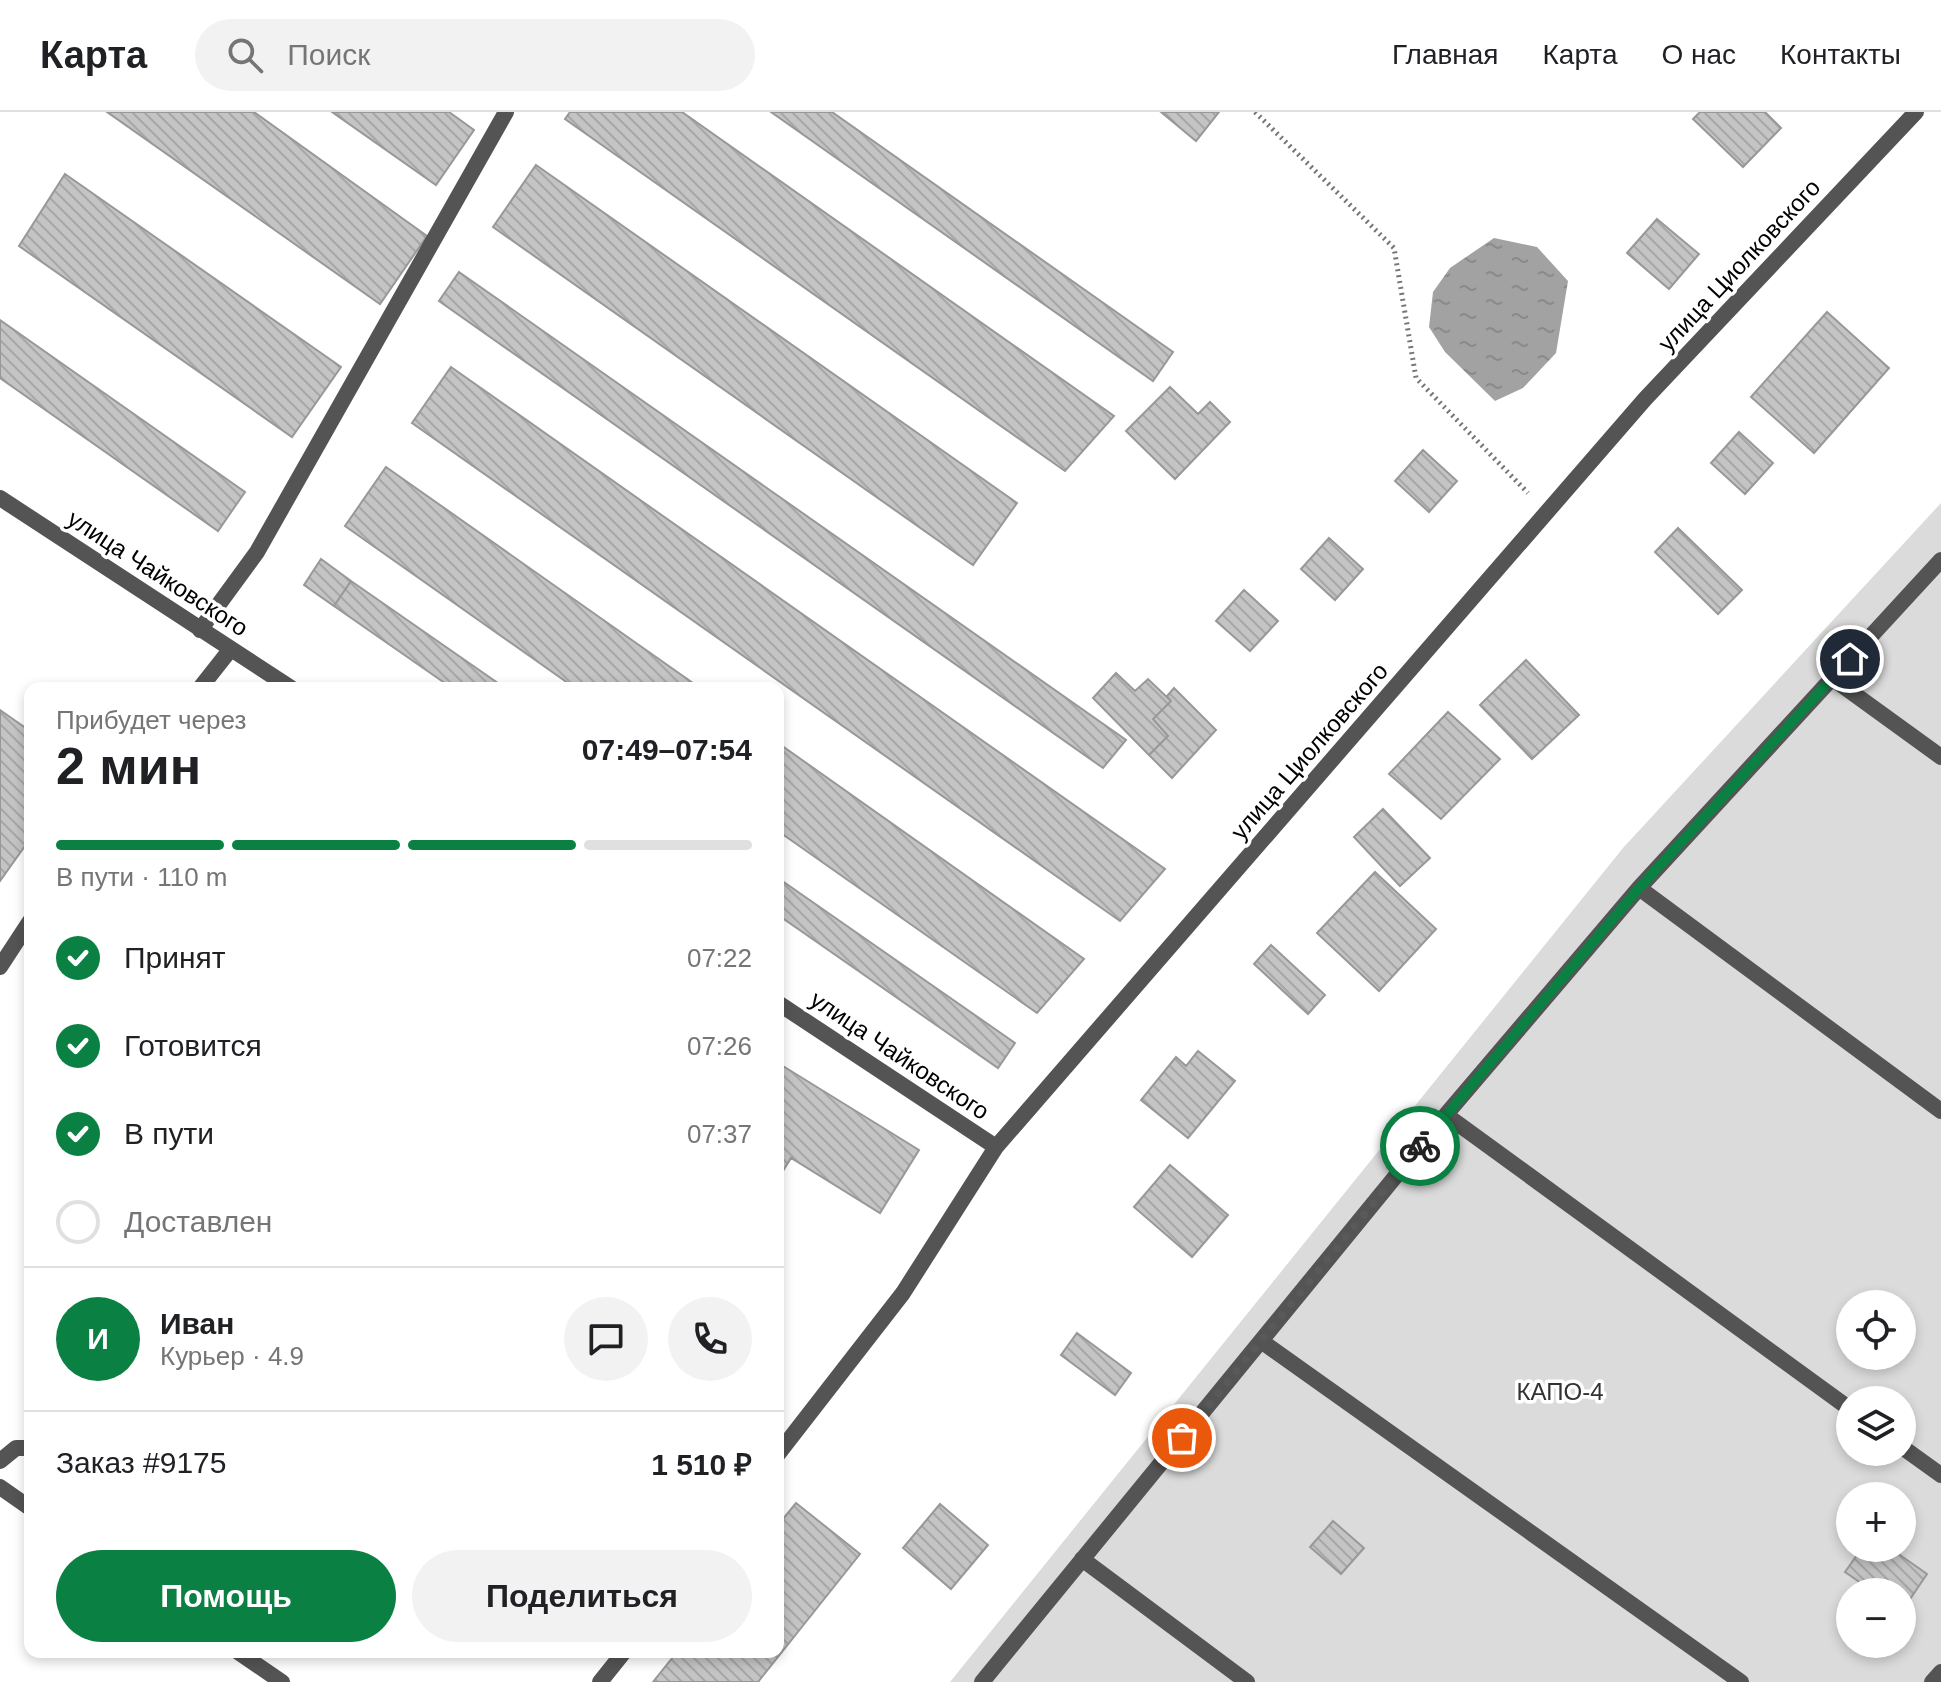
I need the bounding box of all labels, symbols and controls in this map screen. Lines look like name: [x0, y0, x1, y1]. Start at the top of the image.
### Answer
search box: [195, 19, 755, 91]
icon: search: [223, 33, 267, 77]
text: Карта: [40, 34, 147, 76]
text: Поиск: [287, 38, 370, 71]
text: Главная: [1392, 39, 1499, 70]
text: Карта: [1543, 39, 1617, 70]
text: О нас: [1661, 39, 1736, 70]
text: Контакты: [1780, 39, 1901, 70]
street label: улица Циолковского: [1652, 174, 1826, 356]
street label: улица Чайковского: [63, 505, 253, 641]
pin: [1816, 625, 1884, 693]
icon: home: [1828, 637, 1872, 681]
street label: улица Циолковского: [1225, 657, 1393, 845]
text: Прибудет через: [56, 705, 246, 735]
text: 07:49–07:54: [582, 733, 752, 766]
text: 2 мин: [56, 737, 201, 795]
text: В пути · 110 m: [56, 862, 228, 892]
icon: check: [56, 936, 100, 980]
text: Принят: [124, 941, 226, 974]
text: 07:22: [687, 943, 752, 973]
street label: улица Чайковского: [806, 985, 994, 1125]
icon: check: [56, 1024, 100, 1068]
text: Готовится: [124, 1029, 262, 1062]
text: 07:26: [687, 1031, 752, 1061]
courier: [1380, 1106, 1460, 1186]
icon: check: [56, 1112, 100, 1156]
text: В пути: [124, 1117, 214, 1150]
text: 07:37: [687, 1119, 752, 1149]
icon: bike: [1398, 1124, 1442, 1168]
text: Доставлен: [124, 1205, 272, 1238]
map controls: [1836, 1290, 1916, 1658]
button: locate: [1836, 1290, 1916, 1370]
button: chat: [564, 1297, 648, 1381]
button: phone: [668, 1297, 752, 1381]
text: Иван: [160, 1307, 234, 1340]
text: И: [87, 1322, 109, 1355]
text: Курьер · 4.9: [160, 1341, 304, 1371]
park label: КАПО-4: [1517, 1378, 1603, 1405]
button: layers: [1836, 1386, 1916, 1466]
pin: [1148, 1404, 1216, 1472]
icon: bag: [1160, 1416, 1204, 1460]
text: Заказ #9175: [56, 1446, 226, 1479]
text: 1 510 ₽: [651, 1448, 752, 1481]
button: +: [1836, 1482, 1916, 1562]
button: Помощь: [56, 1550, 396, 1642]
button: Поделиться: [412, 1550, 752, 1642]
button: −: [1836, 1578, 1916, 1658]

